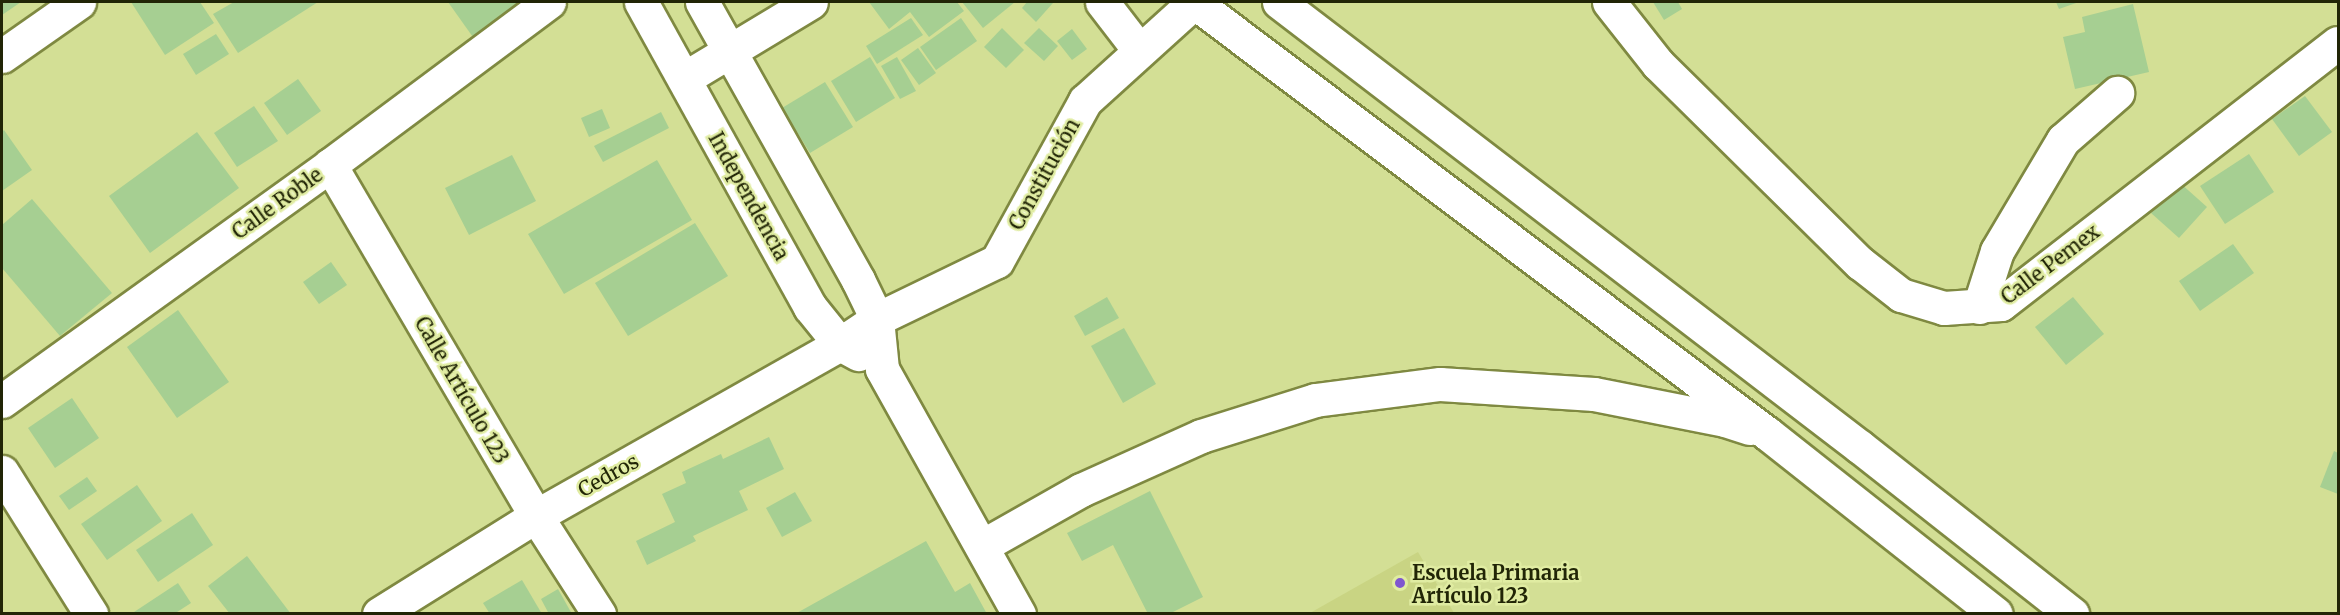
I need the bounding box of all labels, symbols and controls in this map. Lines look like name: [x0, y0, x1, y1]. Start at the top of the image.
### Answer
street label: Constitución: [1004, 114, 1084, 234]
street label: Independencia: [704, 128, 794, 264]
street label: Calle Roble: [227, 162, 327, 244]
street label: Calle Pemex: [1996, 219, 2104, 309]
street label: Calle Artículo 123: [410, 312, 514, 468]
street label: Cedros: [574, 449, 642, 501]
place label: Escuela Primaria Artículo 123: [1412, 560, 1579, 607]
marker: Escuela Primaria Artículo 123: [1393, 576, 1407, 590]

